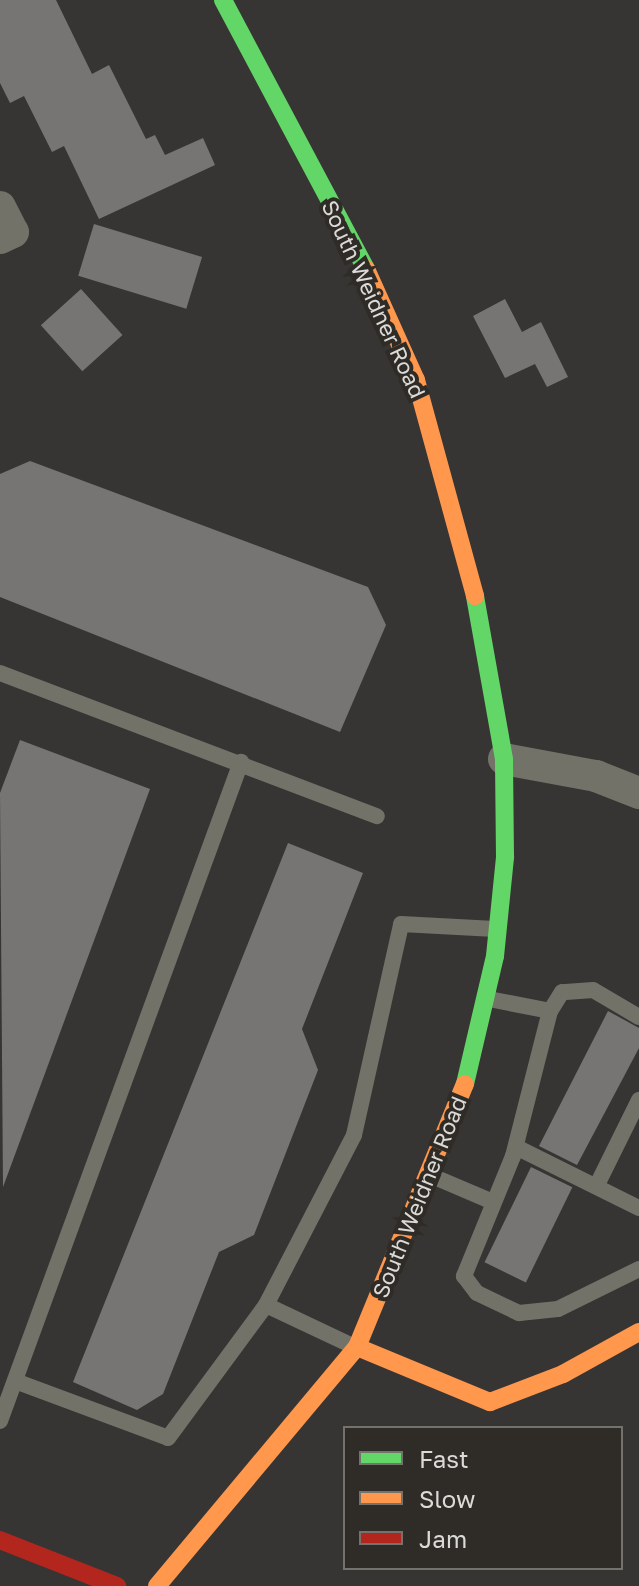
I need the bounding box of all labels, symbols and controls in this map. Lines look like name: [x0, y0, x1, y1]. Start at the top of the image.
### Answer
street label: South Weidner Road: [317, 196, 431, 402]
street label: South Weidner Road: [366, 1092, 472, 1302]
legend: [343, 1426, 623, 1570]
text: Fast: [419, 1444, 469, 1473]
text: Slow: [419, 1484, 475, 1513]
text: Jam: [419, 1524, 467, 1553]

